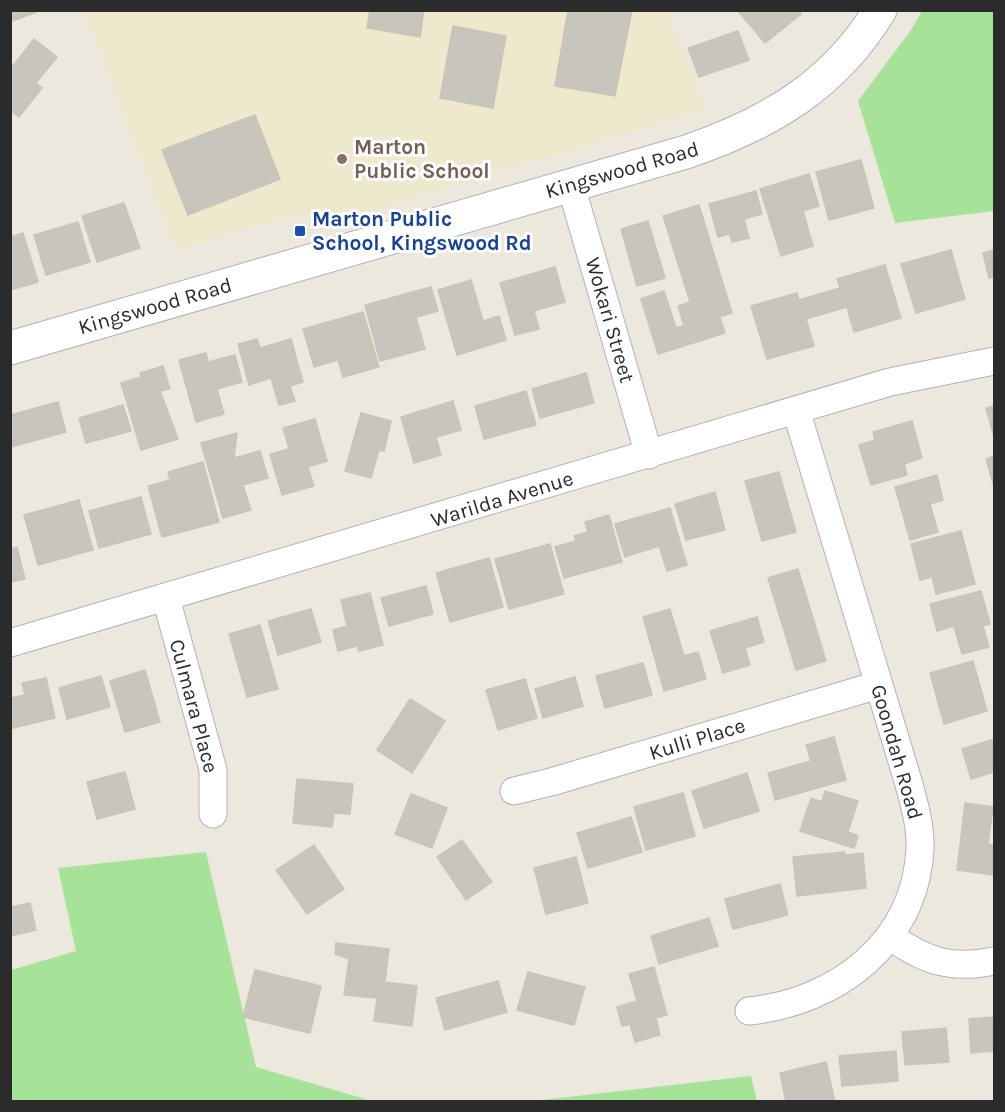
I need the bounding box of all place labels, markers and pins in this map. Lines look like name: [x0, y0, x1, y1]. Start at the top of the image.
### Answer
place label: Marton Public School: [354, 135, 490, 183]
marker: Marton Public School: [335, 152, 349, 166]
place label: Marton Public School, Kingswood Rd: [312, 207, 532, 255]
marker: Marton Public School, Kingswood Rd: [293, 224, 307, 238]

